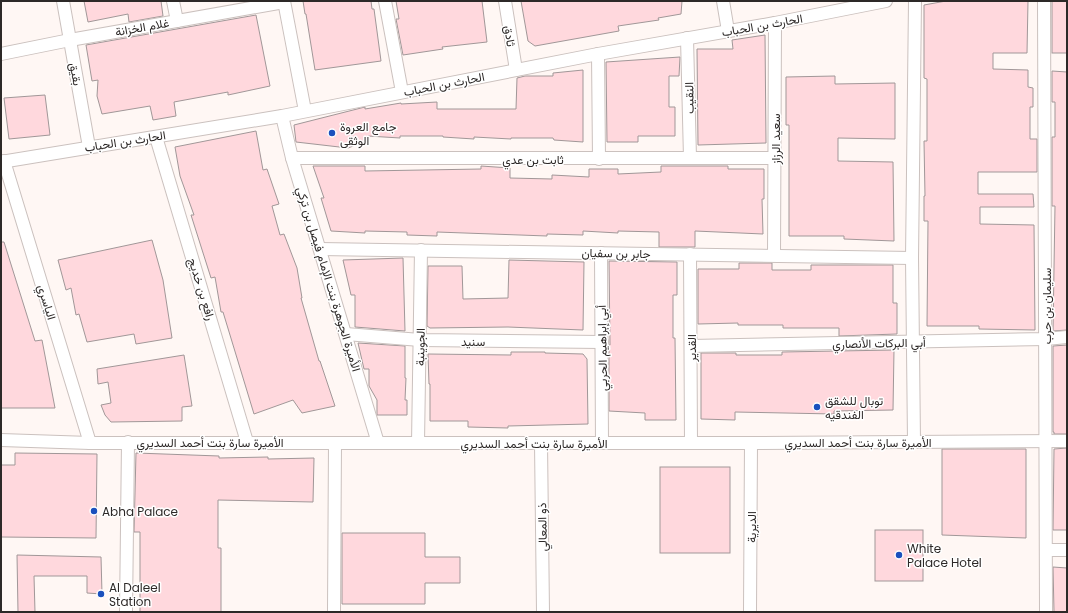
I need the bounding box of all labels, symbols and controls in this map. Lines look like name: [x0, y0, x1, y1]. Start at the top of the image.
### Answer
street label: الحارث بن الحباب: [720, 10, 804, 40]
street label: غلام الخزانة: [114, 14, 170, 40]
street label: ثادق: [500, 24, 520, 48]
street label: بقيق: [66, 61, 86, 87]
street label: الحارث بن الحباب: [402, 68, 486, 100]
street label: النقيب: [680, 82, 698, 114]
street label: سعيد الرزاز: [767, 113, 784, 166]
place label: جامع العروة الوثقى: [340, 118, 396, 149]
street label: الحارث بن الحباب: [83, 126, 167, 156]
marker: جامع العروة الوثقى: [327, 128, 337, 138]
street label: ثابت بن عدي: [502, 151, 564, 170]
street label: الأميرة الجوهرة بنت الإمام فيصل بن تركي: [291, 185, 365, 374]
street label: جابر بن سفيان: [581, 244, 651, 262]
street label: رافع بن خديج: [183, 256, 220, 323]
street label: سليمان بن حرب: [1038, 268, 1055, 344]
street label: الياسري: [32, 282, 60, 322]
street label: أبي إبراهيم الحربي: [593, 305, 613, 391]
street label: الجوينبة: [411, 328, 429, 366]
street label: سنيد: [461, 333, 485, 350]
street label: القدير: [683, 334, 700, 363]
street label: أبي البركات الأنصاري: [832, 334, 926, 354]
place label: توبال للشقق الفندقيه: [825, 392, 884, 423]
marker: توبال للشقق الفندقيه: [812, 402, 822, 412]
street label: الأميرة سارة بنت أحمد السديري: [136, 434, 284, 453]
street label: الأميرة سارة بنت أحمد السديري: [784, 434, 932, 453]
street label: الأميرة سارة بنت أحمد السديري: [460, 435, 608, 454]
street label: ذو المعالي: [533, 502, 553, 551]
place label: Abha Palace: [102, 503, 178, 520]
marker: Abha Palace: [89, 506, 99, 516]
street label: الديرية: [743, 511, 760, 543]
place label: White Palace Hotel: [907, 540, 982, 571]
marker: White Palace Hotel: [894, 550, 904, 560]
place label: Al Daleel Station: [109, 579, 161, 610]
marker: Al Daleel Station: [96, 589, 106, 599]

